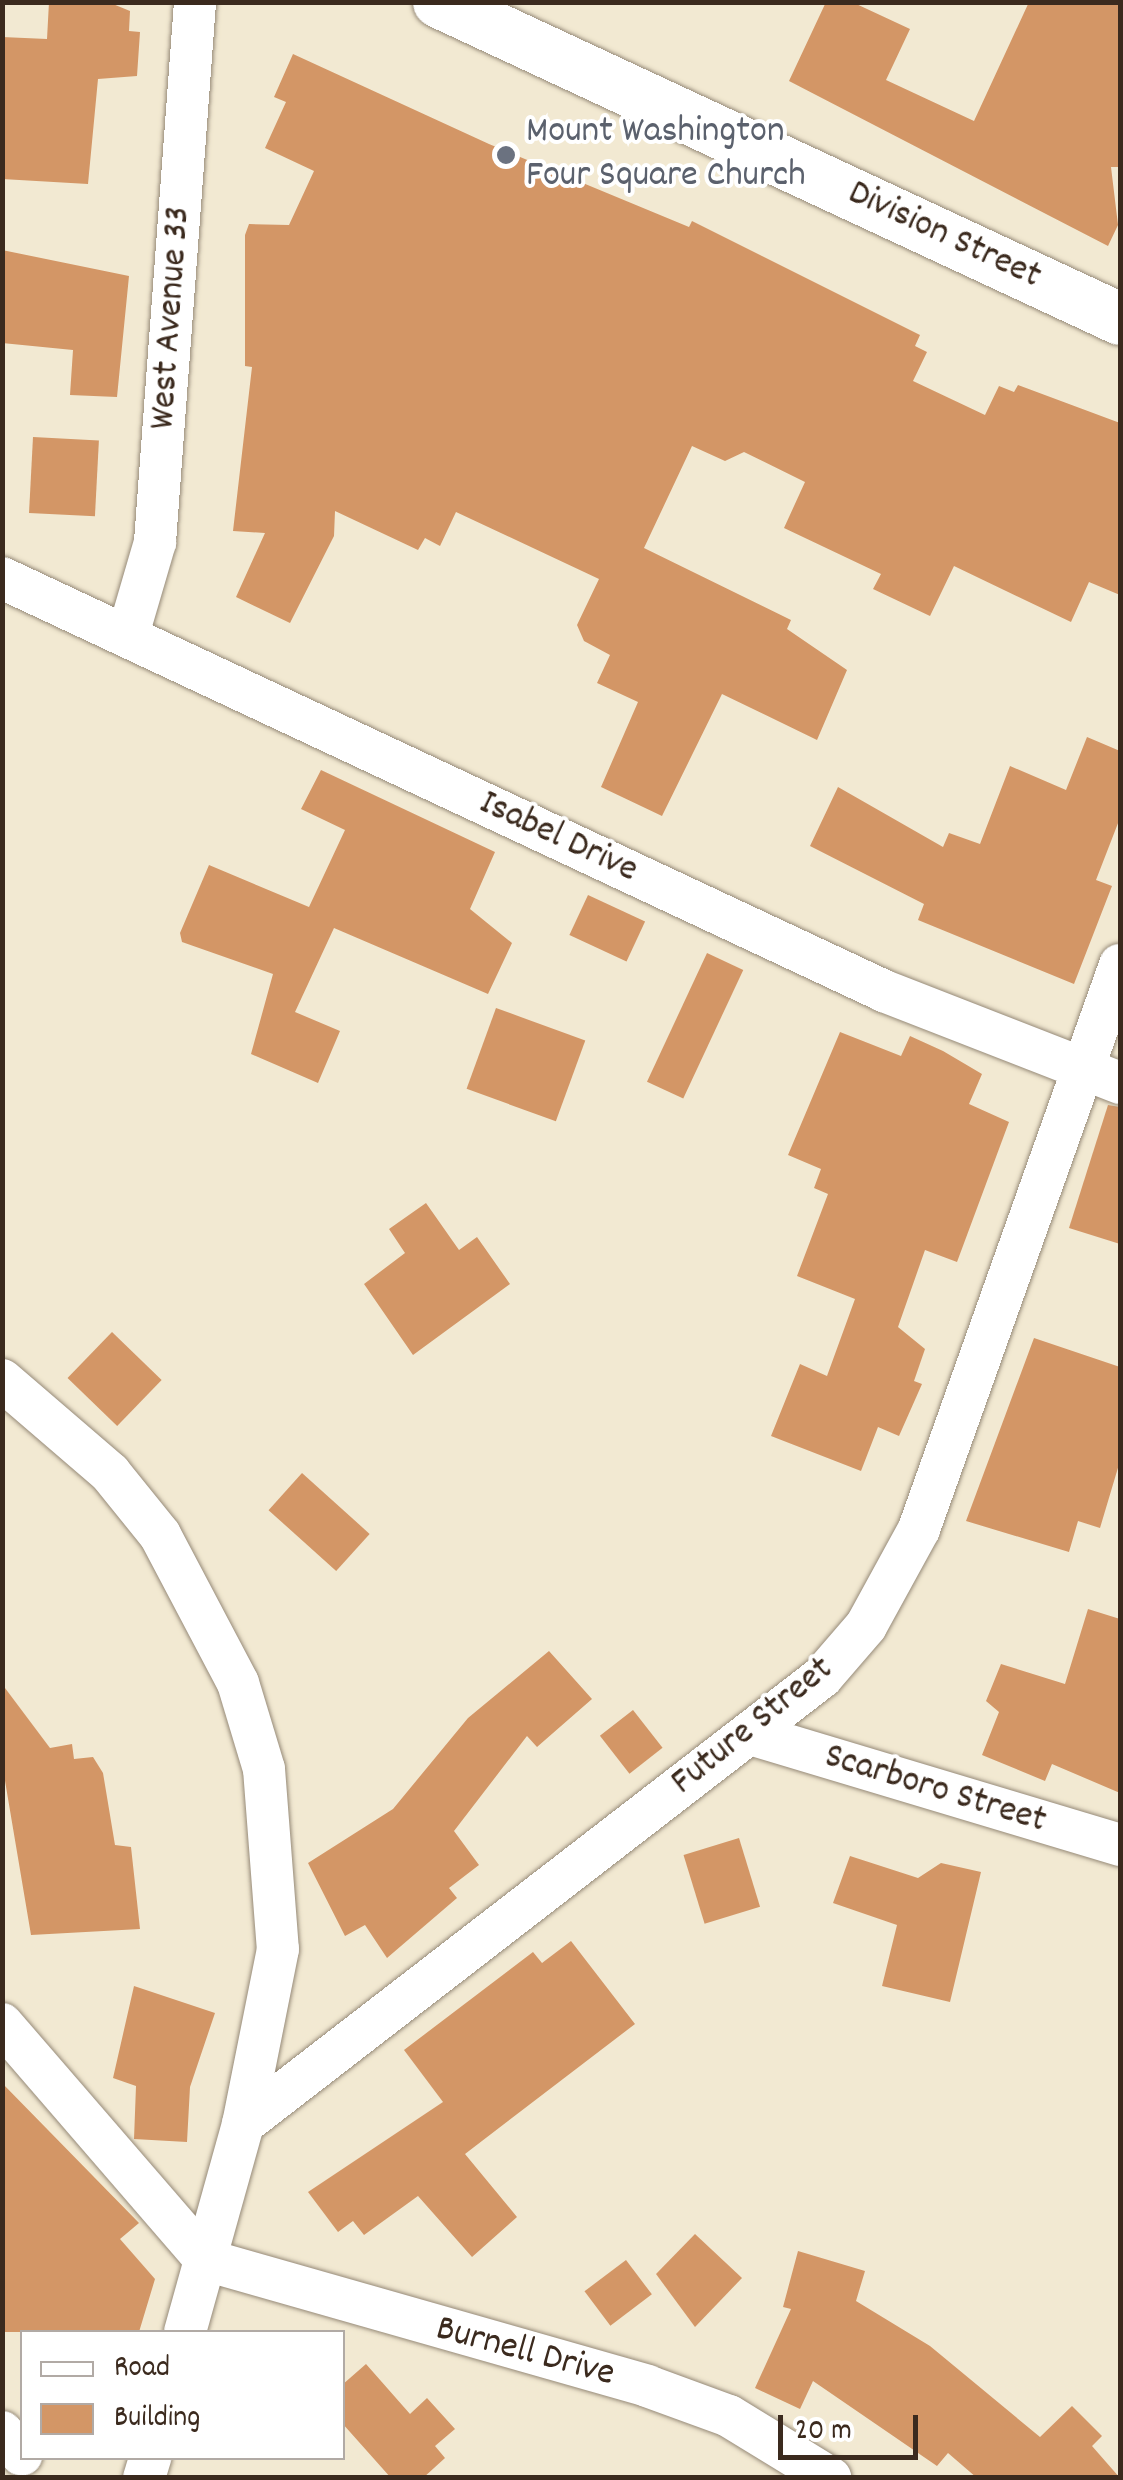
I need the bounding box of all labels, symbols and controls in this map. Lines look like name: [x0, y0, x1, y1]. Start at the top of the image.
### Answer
place label: Mount Washington Four Square Church: [526, 110, 806, 200]
marker: Mount Washington Four Square Church: [495, 144, 517, 166]
street label: Division Street: [840, 171, 1048, 301]
street label: West Avenue 33: [141, 205, 203, 431]
street label: Isabel Drive: [471, 781, 645, 895]
street label: Future Street: [663, 1648, 843, 1806]
street label: Scarboro Street: [819, 1735, 1051, 1845]
street label: Burnell Drive: [431, 2307, 619, 2399]
legend: [20, 2330, 345, 2460]
text: Road: [114, 2348, 170, 2391]
scale bar: [783, 2395, 923, 2457]
text: Building: [114, 2398, 200, 2441]
text: 20 m: [795, 2411, 852, 2454]

